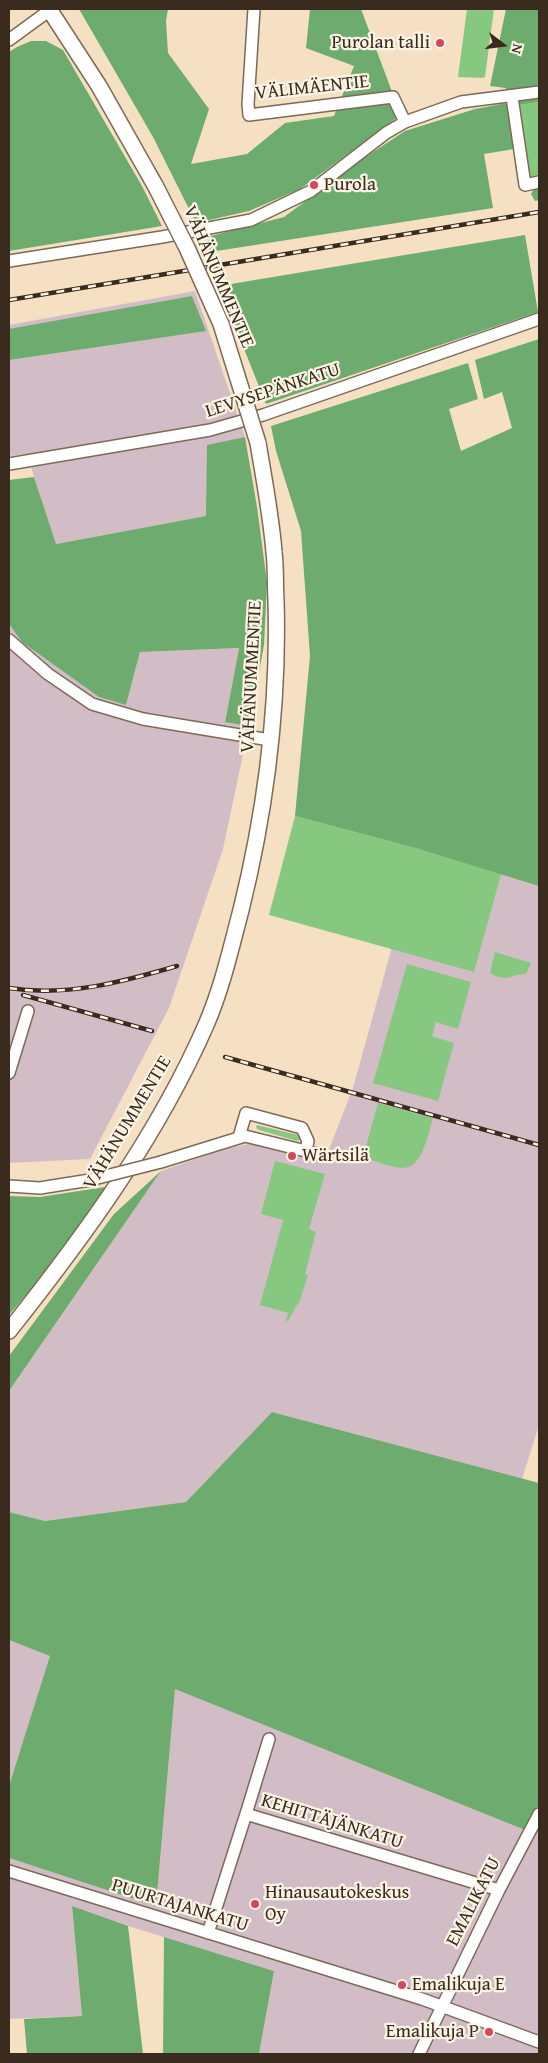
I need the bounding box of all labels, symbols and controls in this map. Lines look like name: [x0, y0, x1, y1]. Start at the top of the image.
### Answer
north arrow: [478, 20, 528, 70]
place label: Purolan talli: [331, 32, 430, 54]
marker: Purolan talli: [434, 37, 446, 49]
text: N: [507, 42, 528, 56]
street label: VÄLIMÄENTIE: [254, 71, 370, 105]
place label: Purola: [324, 174, 376, 196]
marker: Purola: [308, 179, 320, 191]
street label: VÄHÄNUMMENTIE: [178, 202, 258, 352]
street label: LEVYSEPÄNKATU: [203, 358, 343, 424]
street label: VÄHÄNUMMENTIE: [237, 600, 267, 754]
street label: VÄHÄNUMMENTIE: [79, 1052, 177, 1194]
place label: Wärtsilä: [302, 1145, 369, 1167]
marker: Wärtsilä: [286, 1150, 298, 1162]
street label: KEHITTÄJÄNKATU: [258, 1790, 406, 1854]
street label: EMALIKATU: [442, 1854, 506, 1950]
street label: PUURTAJANKATU: [109, 1874, 251, 1938]
place label: Hinausautokeskus Oy: [265, 1882, 409, 1926]
marker: Hinausautokeskus Oy: [249, 1898, 261, 1910]
place label: Emalikuja E: [412, 1974, 505, 1996]
marker: Emalikuja E: [396, 1979, 408, 1991]
place label: Emalikuja P: [386, 2021, 479, 2043]
marker: Emalikuja P: [483, 2026, 495, 2038]

